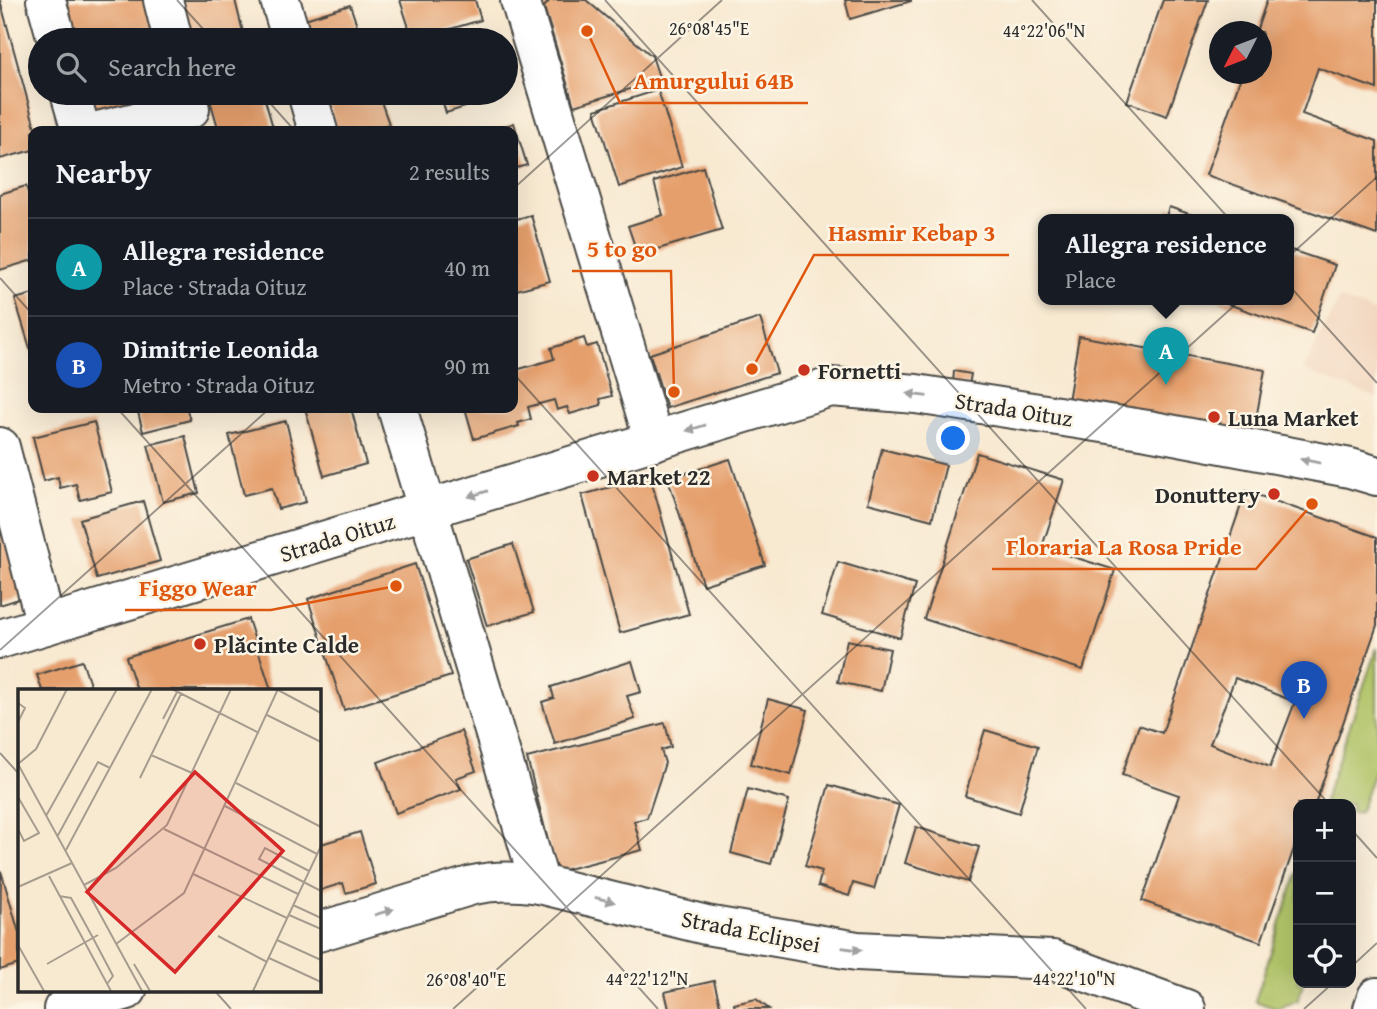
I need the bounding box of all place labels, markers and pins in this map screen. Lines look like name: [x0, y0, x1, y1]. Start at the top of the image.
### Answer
callout: Amurgului 64B: [620, 58, 808, 103]
callout: Hasmir Kebap 3: [814, 210, 1009, 255]
callout: 5 to go: [572, 226, 671, 271]
pin: A: [1143, 327, 1189, 385]
place label: Fornetti: [818, 354, 901, 387]
marker: Fornetti: [796, 362, 812, 378]
place label: Luna Market: [1228, 401, 1359, 434]
marker: Luna Market: [1206, 409, 1222, 425]
place label: Market 22: [607, 460, 711, 493]
marker: Market 22: [585, 468, 601, 484]
place label: Donuttery: [1155, 478, 1260, 511]
marker: Donuttery: [1266, 486, 1282, 502]
callout: Floraria La Rosa Pride: [992, 524, 1256, 569]
callout: Figgo Wear: [125, 565, 271, 610]
place label: Plăcinte Calde: [214, 628, 359, 661]
marker: Plăcinte Calde: [192, 636, 208, 652]
pin: B: [1281, 661, 1327, 719]

